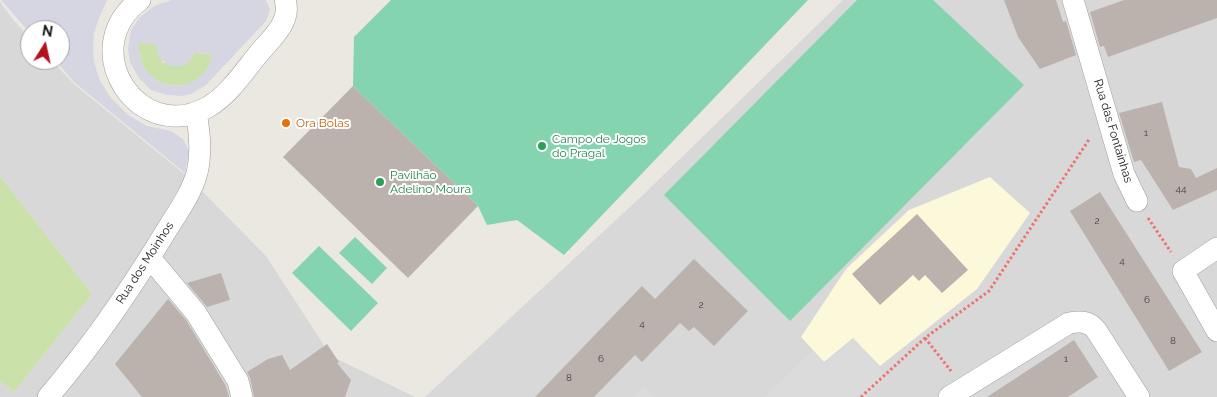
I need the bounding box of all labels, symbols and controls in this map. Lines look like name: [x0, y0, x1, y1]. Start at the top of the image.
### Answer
north arrow: [20, 20, 70, 70]
text: N: [41, 22, 54, 40]
street label: Rua das Fontaínhas: [1090, 77, 1136, 185]
place label: Ora Bolas: [296, 116, 349, 130]
marker: Ora Bolas: [280, 117, 292, 129]
house number: 1: [1144, 127, 1148, 139]
place label: Campo de Jogos do Pragal: [552, 132, 646, 160]
marker: Campo de Jogos do Pragal: [536, 140, 548, 152]
place label: Pavilhão Adelino Moura: [390, 168, 471, 196]
marker: Pavilhão Adelino Moura: [374, 176, 386, 188]
house number: 44: [1176, 183, 1186, 195]
house number: 2: [1094, 215, 1100, 227]
street label: Rua dos Moinhos: [113, 219, 177, 307]
house number: 4: [1119, 255, 1125, 267]
house number: 6: [1144, 294, 1150, 306]
house number: 2: [698, 299, 704, 311]
house number: 4: [639, 318, 645, 330]
house number: 8: [1170, 335, 1176, 347]
house number: 6: [598, 353, 604, 365]
house number: 1: [1064, 353, 1068, 365]
house number: 8: [566, 372, 572, 384]

